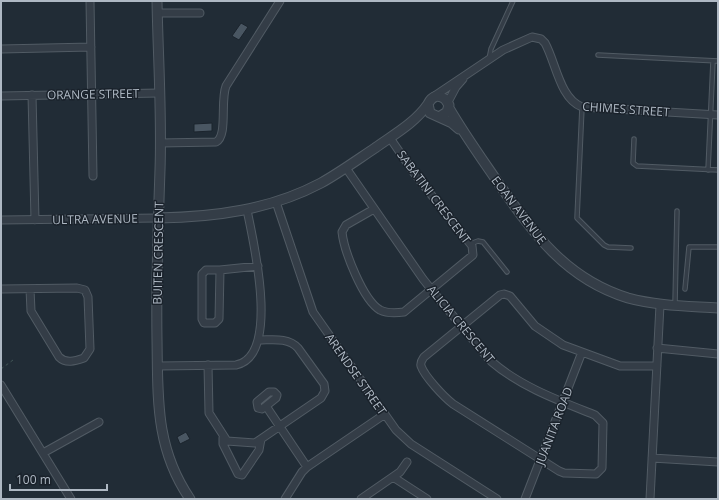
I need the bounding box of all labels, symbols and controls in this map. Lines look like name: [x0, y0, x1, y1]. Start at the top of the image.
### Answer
street label: ORANGE STREET: [47, 85, 140, 103]
street label: CHIMES STREET: [582, 97, 671, 121]
street label: SABATINI CRESCENT: [393, 147, 475, 248]
street label: EOAN AVENUE: [488, 172, 550, 248]
street label: BUITEN CRESCENT: [149, 201, 167, 305]
street label: ULTRA AVENUE: [52, 210, 138, 228]
street label: ALICIA CRESCENT: [423, 281, 499, 367]
street label: ARENDSE STREET: [321, 330, 391, 419]
street label: JUANITA ROAD: [531, 385, 577, 468]
scale bar: [10, 466, 107, 492]
text: 100 m: [16, 471, 51, 488]

